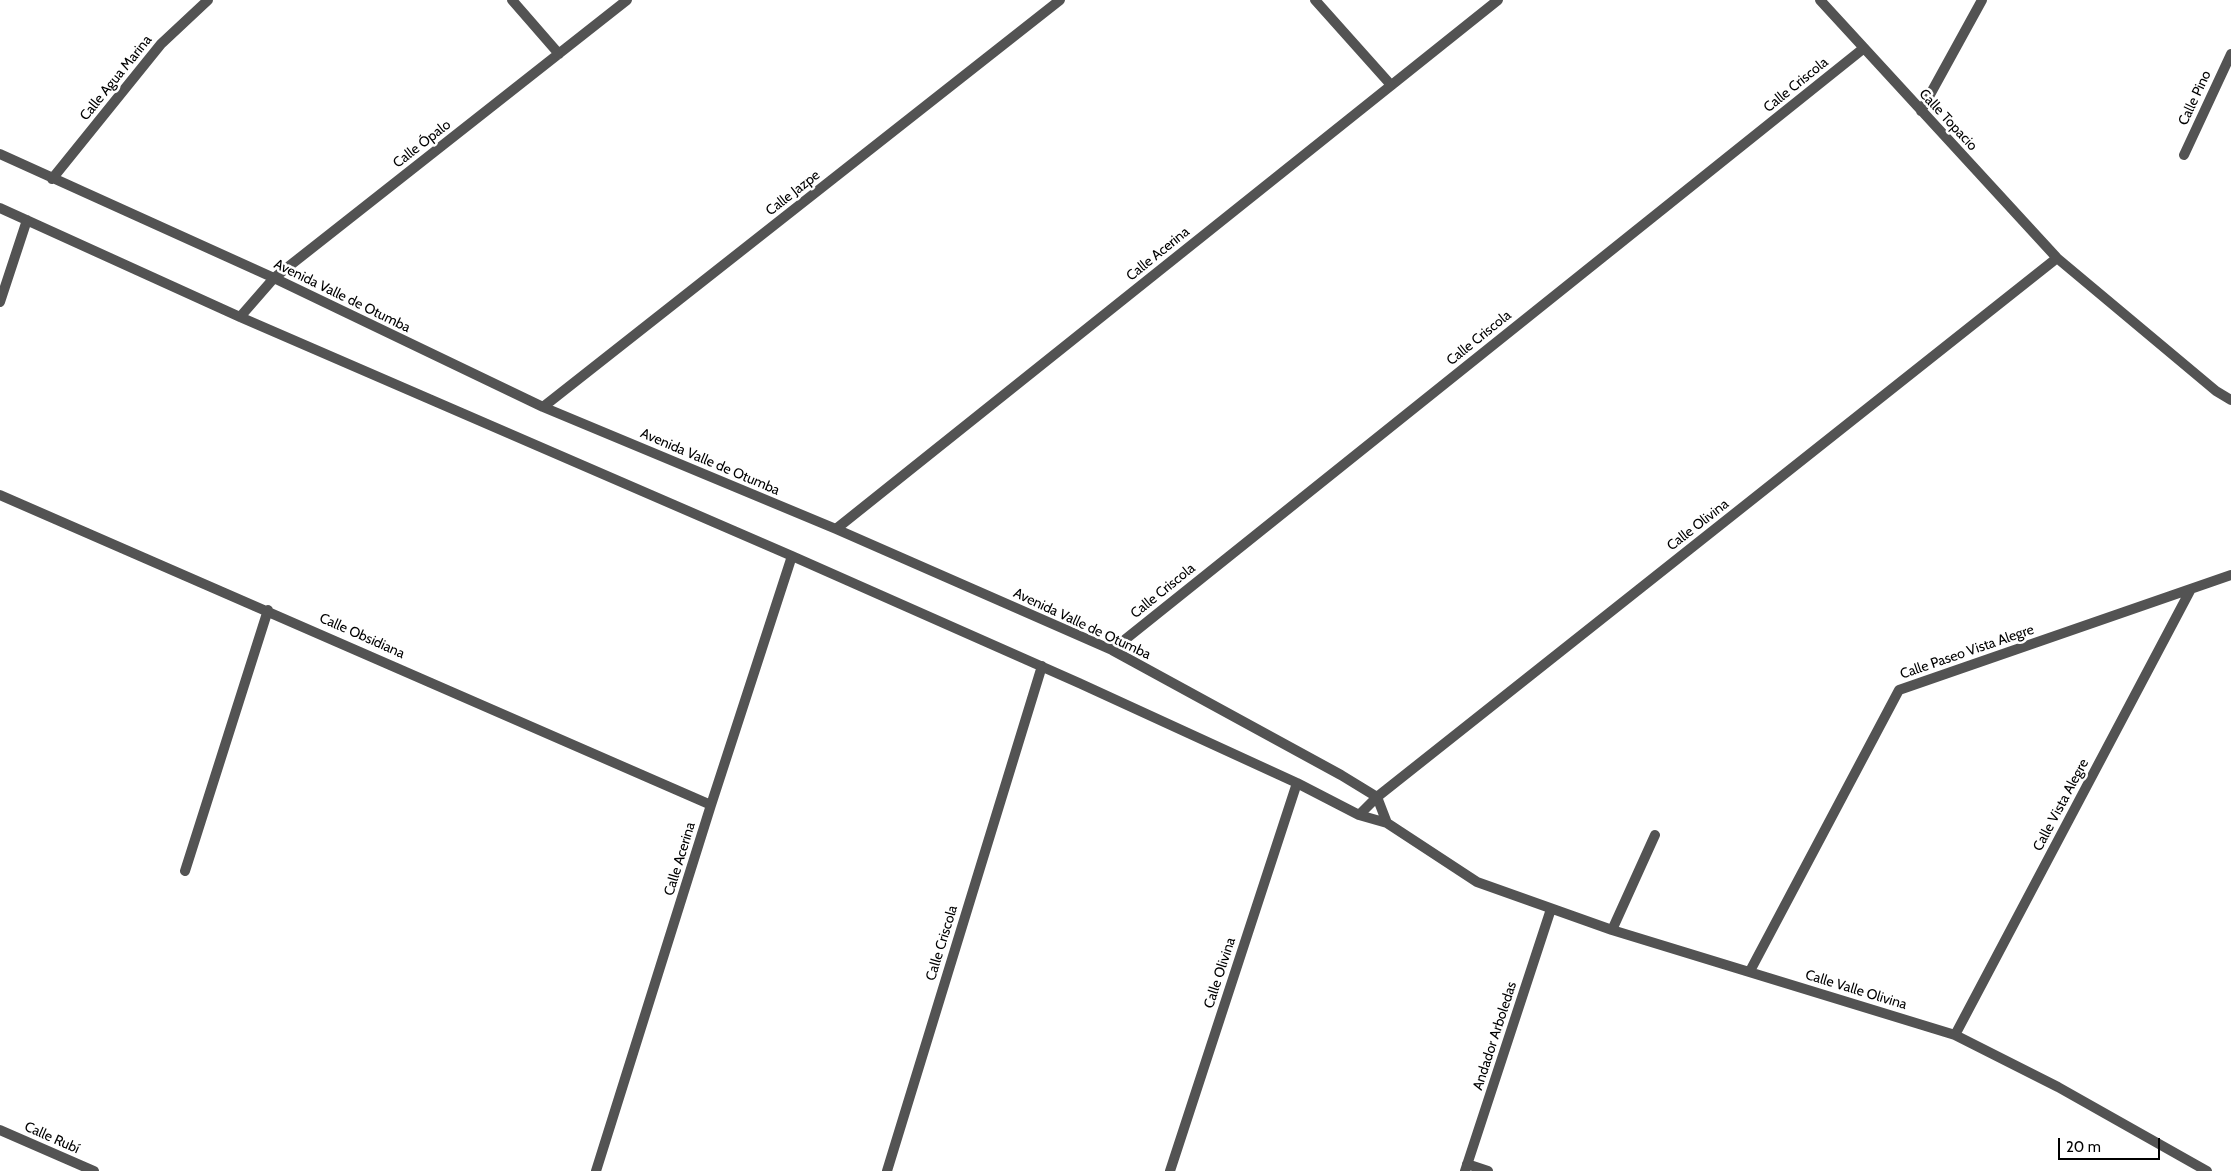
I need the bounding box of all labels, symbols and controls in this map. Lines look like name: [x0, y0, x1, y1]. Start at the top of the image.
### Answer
street label: Calle Agua Marina: [76, 32, 156, 124]
street label: Calle Criscola: [1760, 54, 1832, 116]
street label: Calle Pino: [2175, 68, 2215, 128]
street label: Calle Topacio: [1915, 86, 1981, 154]
street label: Calle Ópalo: [390, 116, 454, 172]
street label: Calle Jazpe: [763, 167, 823, 219]
street label: Calle Acerina: [1123, 224, 1193, 284]
street label: Avenida Valle de Otumba: [271, 256, 413, 336]
street label: Calle Criscola: [1443, 307, 1515, 369]
street label: Avenida Valle de Otumba: [638, 425, 782, 499]
street label: Calle Olivina: [1664, 496, 1732, 554]
street label: Calle Criscola: [1127, 560, 1199, 622]
street label: Avenida Valle de Otumba: [1011, 585, 1153, 663]
street label: Calle Obsidiana: [317, 610, 407, 662]
street label: Calle Paseo Vista Alegre: [1898, 621, 2036, 683]
street label: Calle Vista Alegre: [2030, 756, 2092, 854]
street label: Calle Acerina: [661, 820, 699, 898]
street label: Calle Criscola: [923, 903, 961, 983]
street label: Calle Olivina: [1201, 935, 1239, 1011]
street label: Calle Valle Olivina: [1803, 967, 1909, 1013]
street label: Andador Arboledas: [1470, 980, 1520, 1092]
street label: Calle Rubí: [22, 1118, 82, 1158]
scale bar: [2061, 1128, 2164, 1160]
text: 20 m: [2066, 1138, 2101, 1156]

